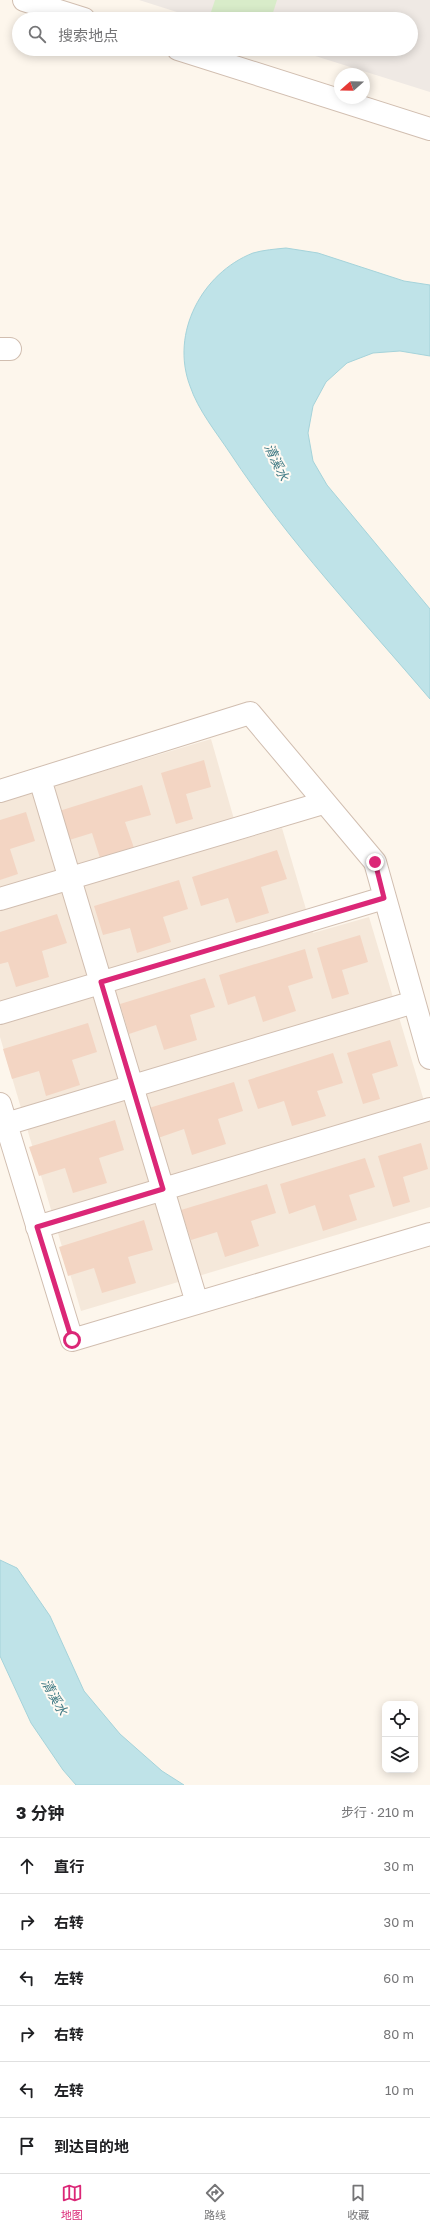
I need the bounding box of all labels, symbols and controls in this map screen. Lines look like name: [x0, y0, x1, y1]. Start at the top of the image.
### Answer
search box: [12, 12, 418, 56]
icon: search: [26, 23, 48, 45]
text: 搜索地点: [58, 26, 118, 44]
north arrow: [334, 68, 370, 104]
water label: 清溪水: [262, 441, 293, 484]
route end: [366, 853, 384, 871]
route start: [63, 1331, 81, 1349]
water label: 清溪水: [39, 1676, 72, 1719]
map controls: [382, 1701, 418, 1773]
button: locate: [382, 1701, 418, 1737]
button: layers: [382, 1737, 418, 1773]
text: 3 分钟: [16, 1802, 65, 1823]
text: 步行 · 210 m: [341, 1804, 414, 1820]
icon: ahead: [16, 1855, 38, 1877]
text: 直行: [54, 1857, 84, 1875]
text: 30 m: [384, 1858, 414, 1874]
icon: right: [16, 1911, 38, 1933]
text: 右转: [54, 1913, 84, 1931]
text: 30 m: [384, 1914, 414, 1930]
icon: left: [16, 1967, 38, 1989]
text: 左转: [54, 1969, 84, 1987]
text: 60 m: [383, 1970, 414, 1986]
icon: right: [16, 2023, 38, 2045]
text: 右转: [54, 2025, 84, 2043]
text: 80 m: [383, 2026, 414, 2042]
icon: left: [16, 2079, 38, 2101]
text: 左转: [54, 2081, 84, 2099]
text: 10 m: [385, 2082, 414, 2098]
icon: arrive: [16, 2135, 38, 2157]
text: 到达目的地: [54, 2137, 129, 2155]
tab: 地图: [61, 2182, 83, 2222]
tab: 路线: [204, 2182, 226, 2222]
tab: 收藏: [347, 2182, 369, 2222]

